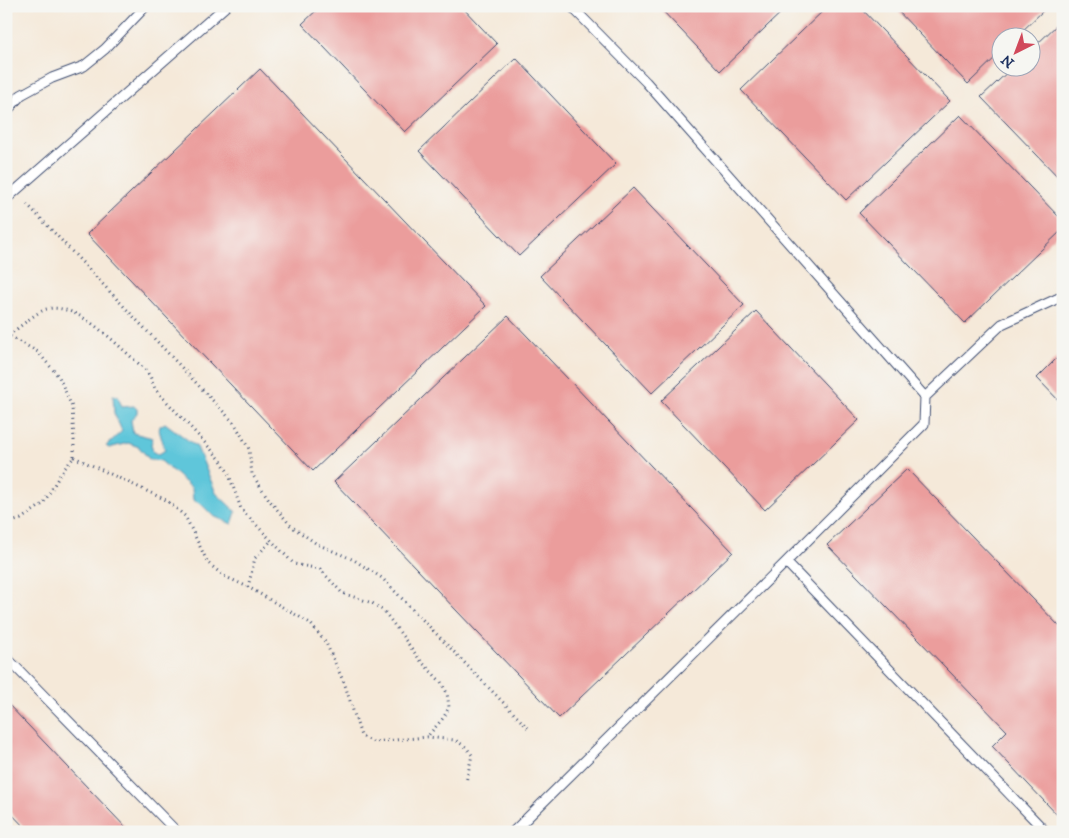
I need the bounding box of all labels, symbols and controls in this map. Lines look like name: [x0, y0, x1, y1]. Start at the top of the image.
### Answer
north arrow: [992, 28, 1042, 78]
text: N: [997, 50, 1018, 71]

